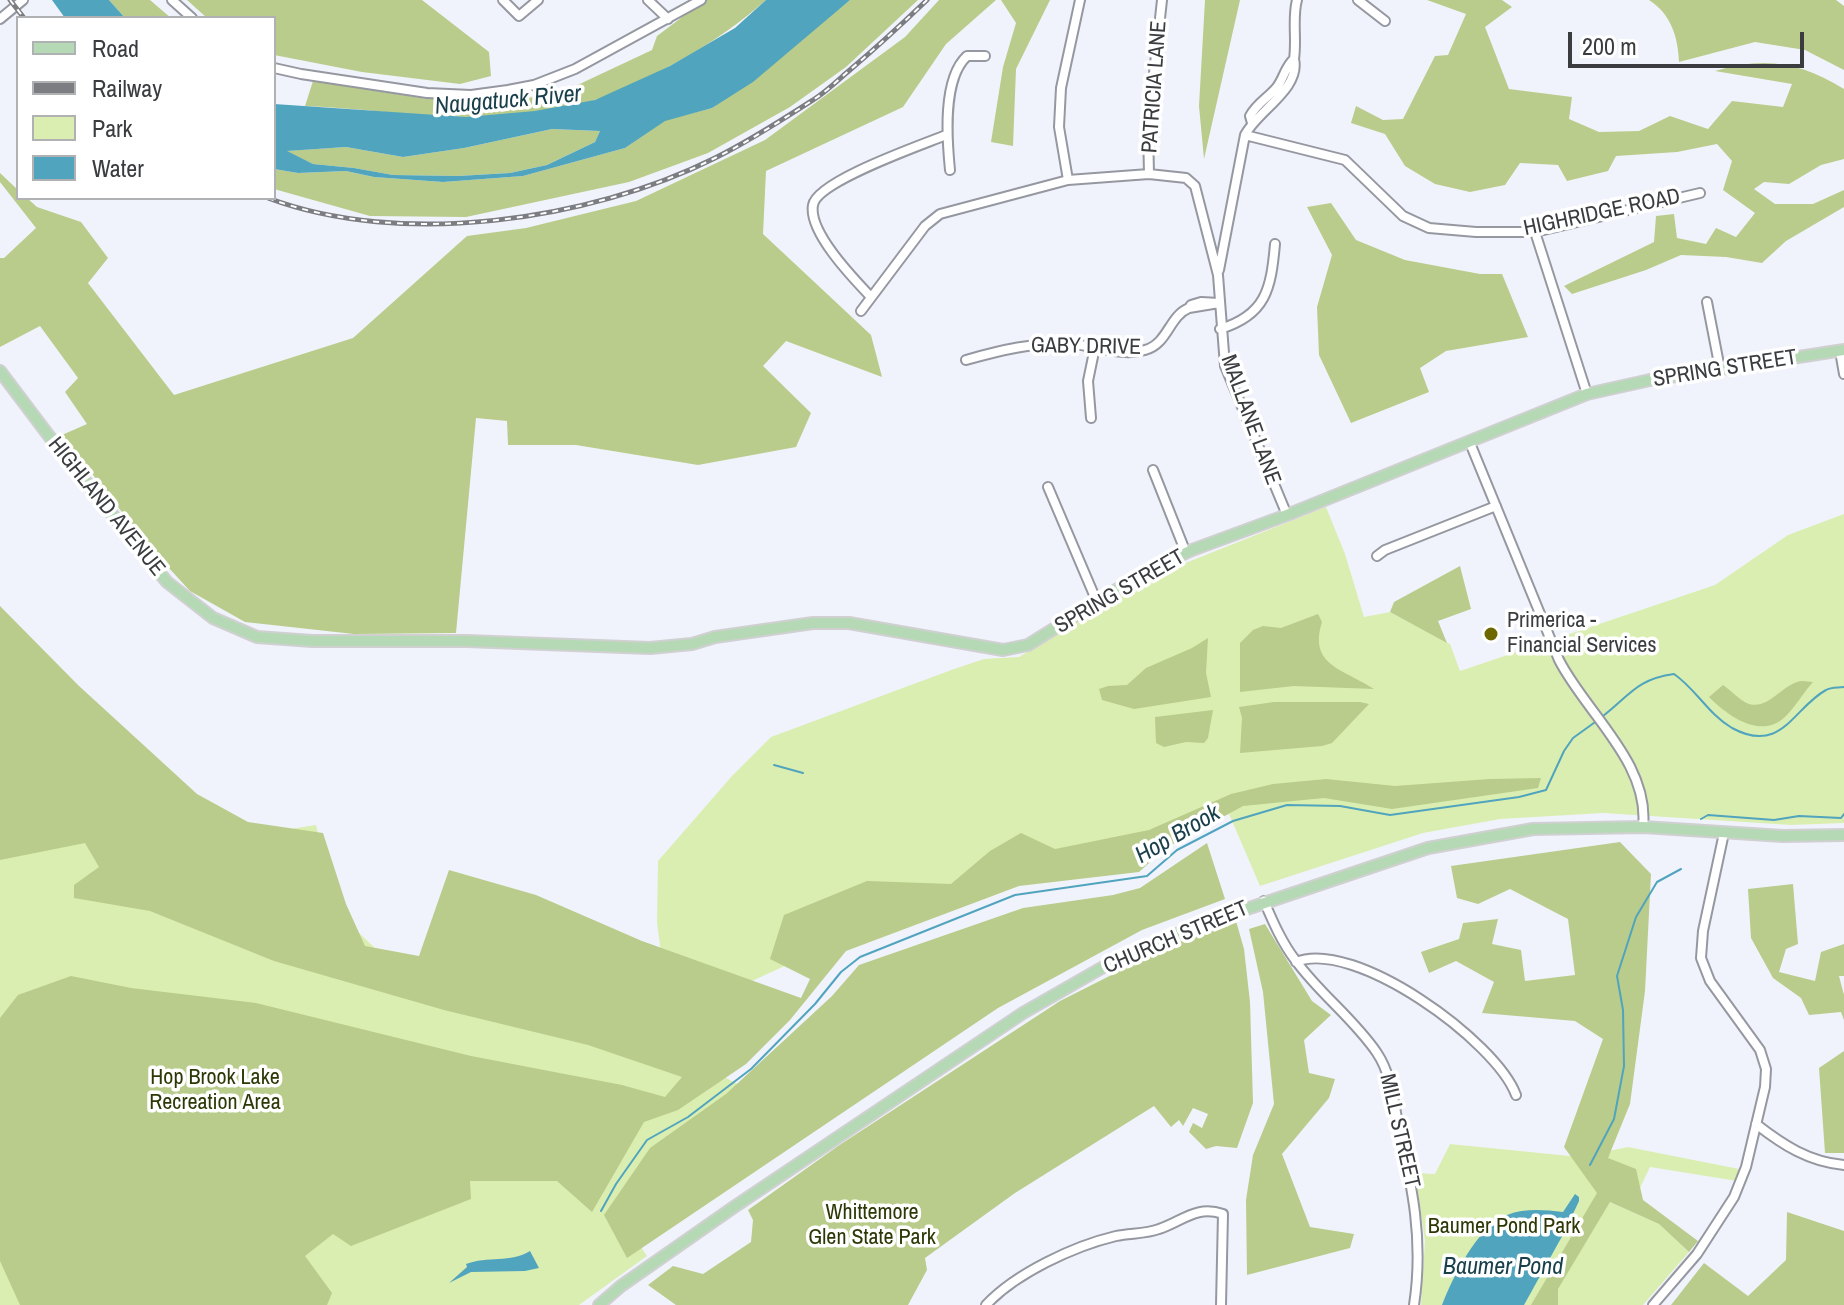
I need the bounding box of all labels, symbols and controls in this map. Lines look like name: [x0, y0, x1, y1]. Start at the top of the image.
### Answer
legend: [16, 16, 276, 200]
scale bar: [1572, 16, 1808, 66]
street label: PATRICIA LANE: [1137, 20, 1173, 154]
text: 200 m: [1582, 30, 1637, 62]
text: Road: [92, 32, 139, 64]
text: Railway: [92, 72, 162, 104]
water label: Naugatuck River: [434, 80, 582, 122]
text: Park: [92, 112, 132, 144]
text: Water: [92, 152, 144, 184]
street label: HIGHRIDGE ROAD: [1521, 184, 1683, 242]
street label: GABY DRIVE: [1031, 333, 1141, 361]
street label: SPRING STREET: [1651, 345, 1799, 393]
street label: MALLANE LANE: [1214, 351, 1286, 489]
street label: HIGHLAND AVENUE: [42, 432, 170, 582]
street label: SPRING STREET: [1050, 544, 1190, 640]
place label: Primerica - Financial Services: [1507, 608, 1656, 660]
marker: Primerica - Financial Services: [1482, 625, 1500, 643]
water label: Hop Brook: [1131, 799, 1225, 871]
street label: CHURCH STREET: [1100, 896, 1252, 980]
park label: Hop Brook Lake Recreation Area: [149, 1065, 281, 1116]
street label: MILL STREET: [1373, 1071, 1425, 1191]
park label: Whittemore Glen State Park: [808, 1200, 936, 1252]
park label: Baumer Pond Park: [1428, 1214, 1580, 1240]
water label: Baumer Pond: [1443, 1254, 1563, 1282]

